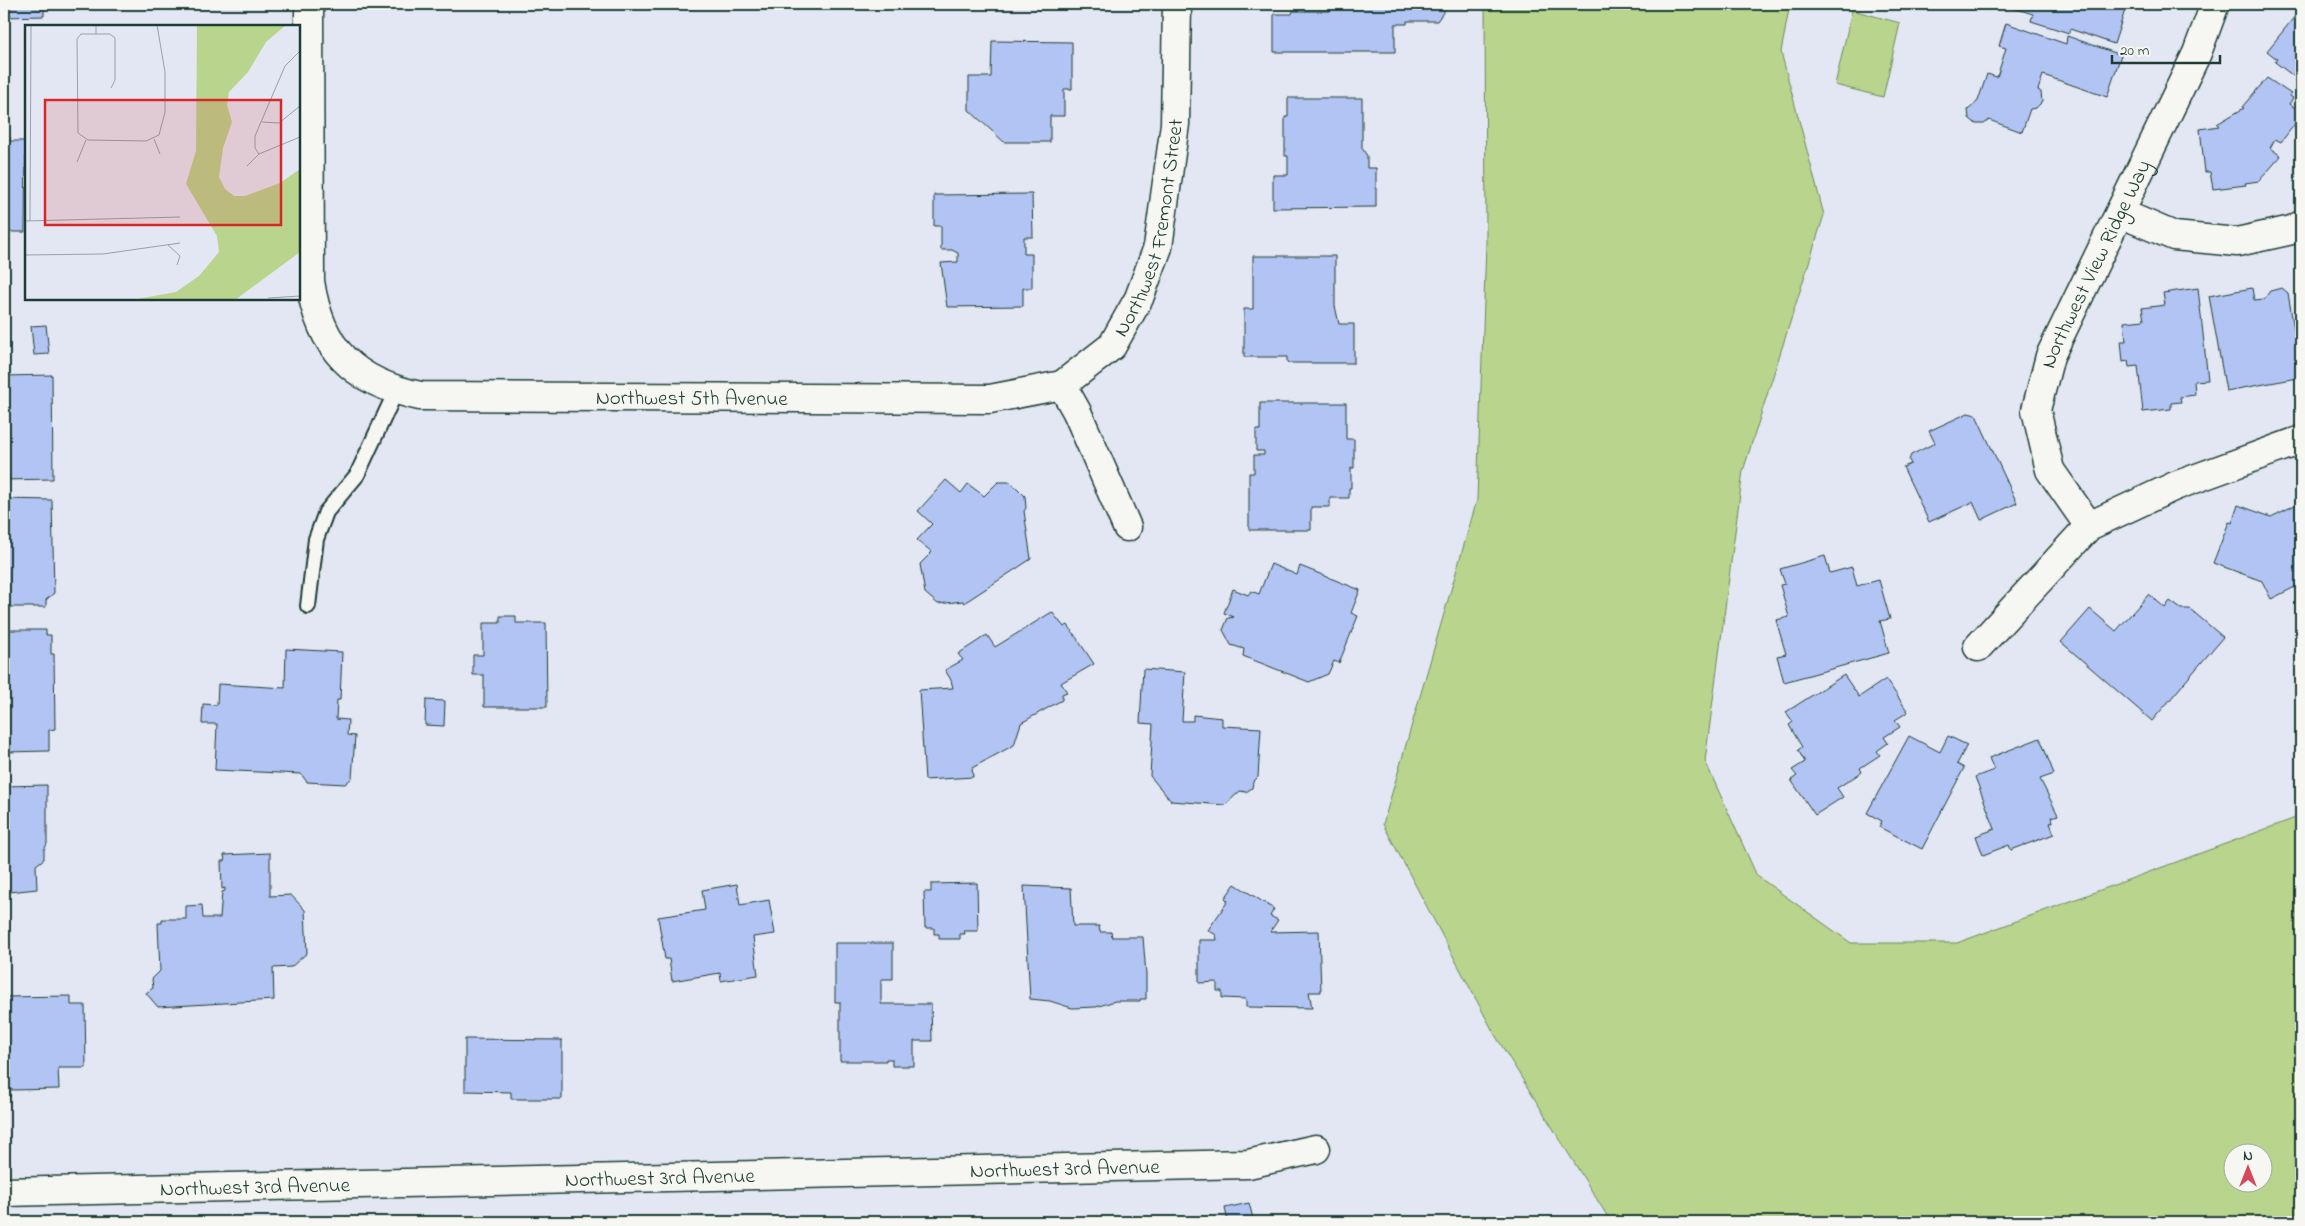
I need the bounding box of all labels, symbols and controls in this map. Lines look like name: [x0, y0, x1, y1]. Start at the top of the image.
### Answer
inset map: [25, 25, 300, 300]
scale bar: [2112, 32, 2220, 64]
text: 20 m: [2120, 40, 2150, 62]
street label: Northwest Fremont Street: [1107, 119, 1192, 343]
street label: Northwest View Ridge Way: [2034, 155, 2162, 372]
street label: Northwest 5th Avenue: [596, 384, 788, 415]
north arrow: [2222, 1144, 2272, 1194]
text: N: [2243, 1146, 2253, 1167]
street label: Northwest 3rd Avenue: [969, 1153, 1161, 1187]
street label: Northwest 3rd Avenue: [565, 1162, 756, 1196]
street label: Northwest 3rd Avenue: [160, 1171, 351, 1205]

